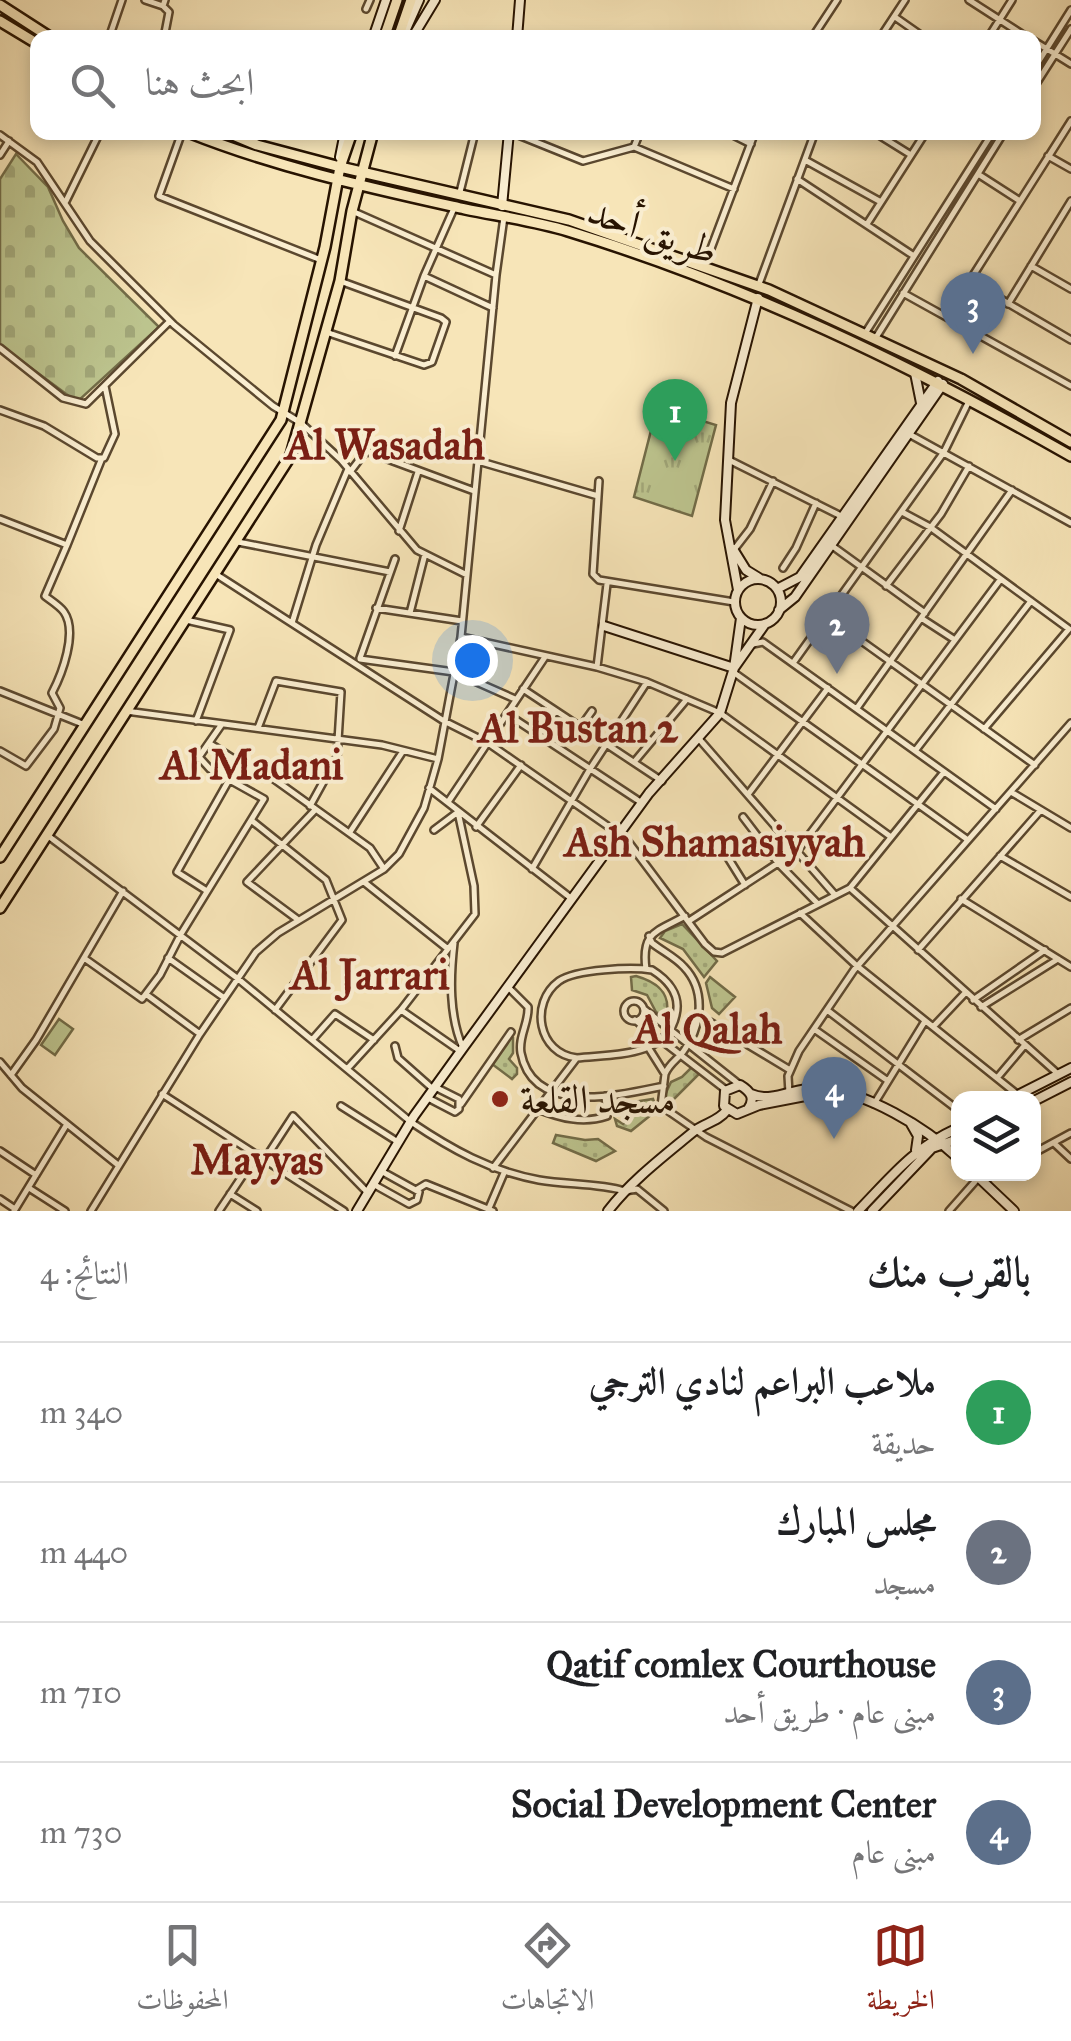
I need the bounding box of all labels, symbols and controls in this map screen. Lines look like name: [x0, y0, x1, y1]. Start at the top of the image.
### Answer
search box: [30, 30, 1041, 140]
icon: search: [65, 58, 120, 113]
text: ابحث هنا: [145, 59, 255, 105]
street label: طريق أحد: [581, 182, 726, 276]
pin: 3: [940, 272, 1006, 354]
pin: 1: [642, 378, 708, 461]
district label: Al Wasadah: [282, 419, 485, 471]
pin: 2: [804, 592, 870, 674]
your location: [447, 635, 498, 686]
district label: Al Bustan 2: [475, 702, 679, 754]
district label: Al Madani: [158, 739, 344, 791]
district label: Ash Shamasiyyah: [562, 816, 866, 868]
district label: Al Jarrari: [288, 949, 450, 1002]
district label: Al Qalah: [631, 1003, 783, 1055]
pin: 4: [802, 1056, 866, 1139]
place label: مسجد القلعة: [520, 1075, 676, 1124]
marker: مسجد القلعة: [489, 1088, 511, 1110]
map controls: [951, 1091, 1041, 1181]
button: layers: [951, 1091, 1041, 1181]
district label: Mayyas: [191, 1134, 323, 1186]
text: بالقرب منك: [867, 1246, 1031, 1298]
text: النتائج: 4: [40, 1254, 129, 1293]
text: ملاعب البراعم لنادي الترجي: [589, 1358, 936, 1404]
text: 340 m: [40, 1393, 123, 1432]
text: 1: [992, 1393, 1005, 1432]
text: حديقة: [871, 1424, 936, 1463]
text: مجلس المبارك: [777, 1498, 936, 1544]
text: 440 m: [40, 1533, 128, 1572]
text: 2: [991, 1533, 1006, 1572]
text: مسجد: [873, 1564, 936, 1603]
text: Qatif comlex Courthouse: [546, 1641, 936, 1687]
text: 710 m: [40, 1673, 122, 1712]
text: 3: [992, 1673, 1005, 1712]
text: مبنى عام · طريق أحد: [723, 1693, 936, 1732]
text: Social Development Center: [511, 1781, 936, 1827]
text: 730 m: [40, 1813, 122, 1852]
text: 4: [990, 1813, 1007, 1852]
text: مبنى عام: [851, 1833, 936, 1872]
tab: المحفوظات: [136, 1918, 228, 2027]
tab: الاتجاهات: [501, 1918, 594, 2027]
tab: الخريطة: [867, 1918, 935, 2027]

